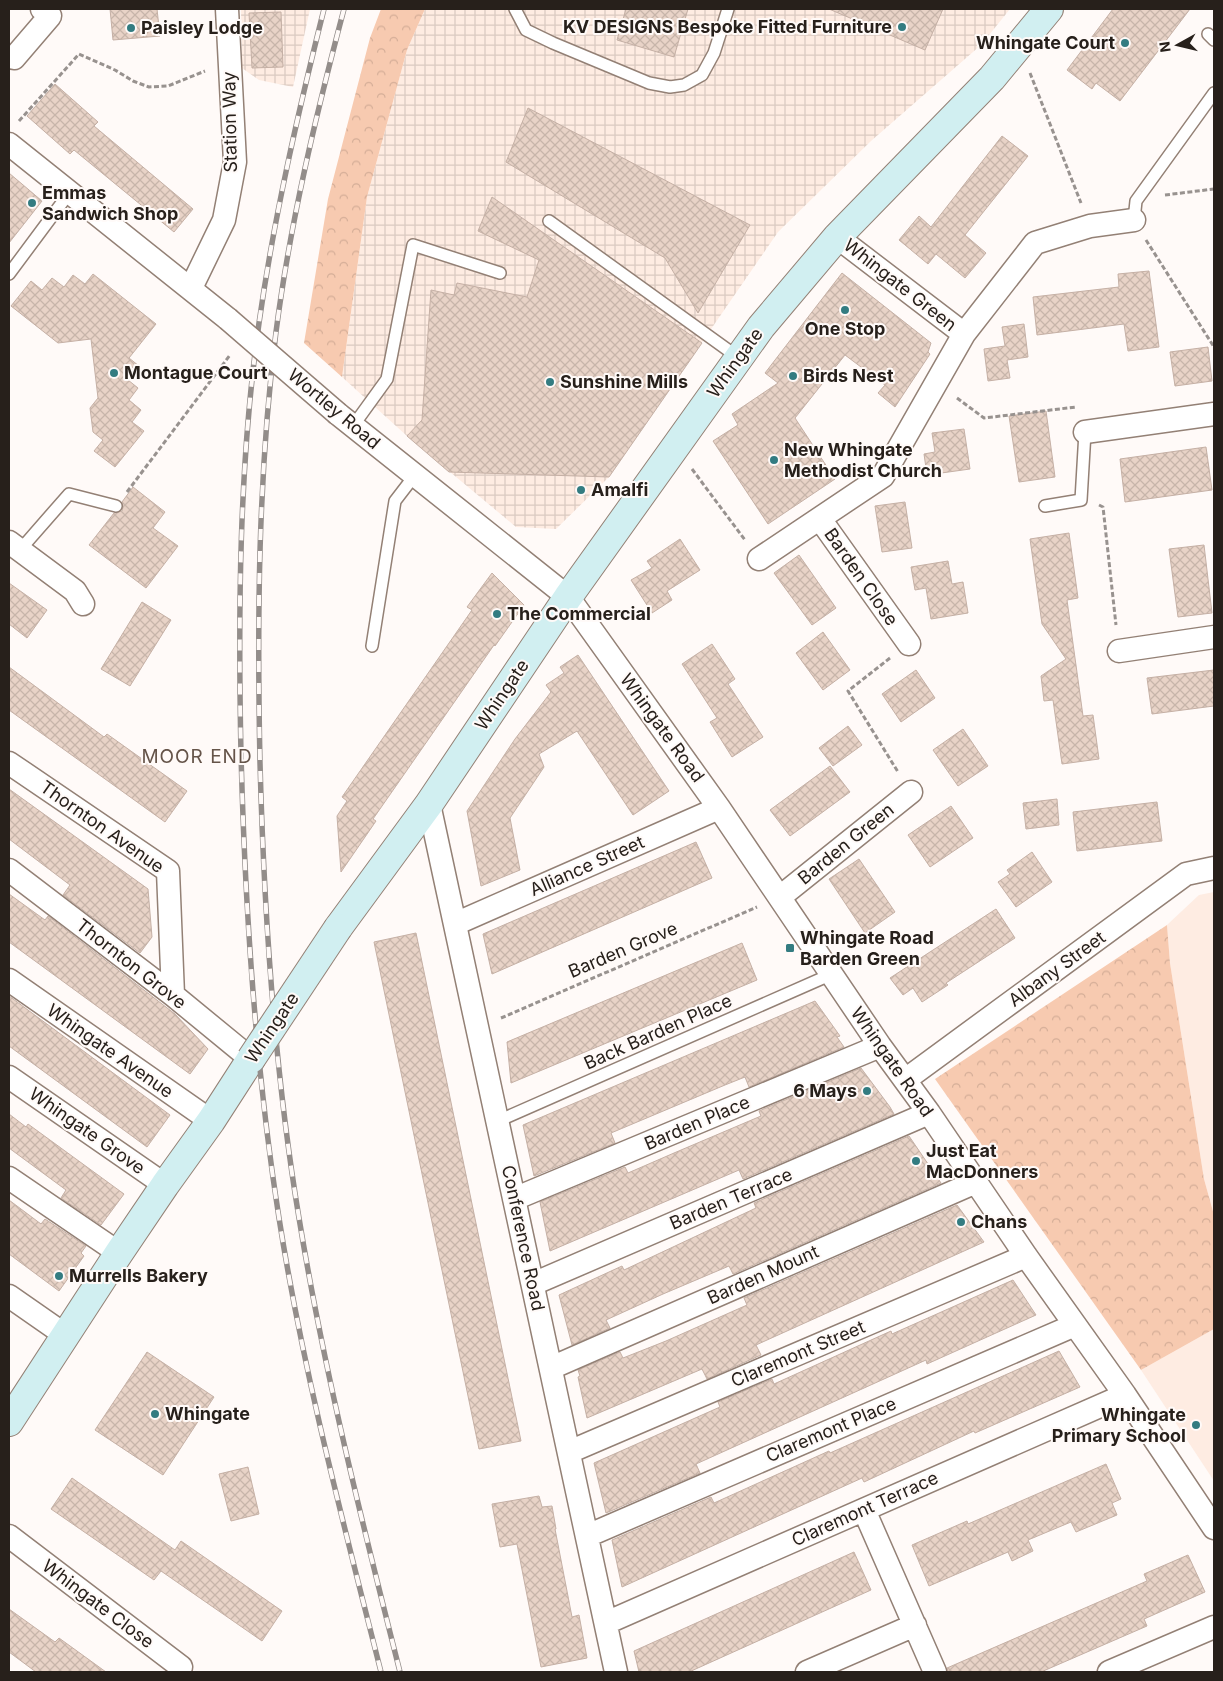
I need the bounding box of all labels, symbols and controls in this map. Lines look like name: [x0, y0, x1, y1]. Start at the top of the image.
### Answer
place label: KV DESIGNS Bespoke Fitted Furniture: [563, 16, 892, 37]
place label: Paisley Lodge: [141, 17, 263, 38]
north arrow: [1153, 20, 1203, 70]
marker: KV DESIGNS Bespoke Fitted Furniture: [896, 21, 908, 33]
marker: Paisley Lodge: [125, 22, 137, 34]
place label: Whingate Court: [976, 32, 1115, 53]
marker: Whingate Court: [1119, 37, 1131, 49]
text: N: [1155, 40, 1174, 53]
street label: Station Way: [218, 71, 241, 173]
place label: Emmas Sandwich Shop: [42, 182, 178, 224]
marker: Emmas Sandwich Shop: [26, 197, 38, 209]
street label: Whingate Green: [840, 234, 961, 335]
marker: One Stop: [839, 304, 851, 316]
place label: One Stop: [805, 318, 885, 339]
street label: Whingate: [702, 324, 767, 402]
place label: Montague Court: [124, 362, 268, 383]
street label: Wortley Road: [284, 364, 385, 453]
place label: Birds Nest: [803, 365, 894, 386]
marker: Montague Court: [108, 367, 120, 379]
marker: Birds Nest: [787, 370, 799, 382]
place label: Sunshine Mills: [560, 371, 688, 392]
marker: Sunshine Mills: [544, 376, 556, 388]
place label: New Whingate Methodist Church: [784, 439, 942, 481]
marker: New Whingate Methodist Church: [768, 454, 780, 466]
place label: Amalfi: [591, 479, 648, 500]
marker: Amalfi: [575, 484, 587, 496]
street label: Barden Close: [820, 524, 903, 629]
place label: The Commercial: [507, 603, 651, 624]
marker: The Commercial: [491, 608, 503, 620]
street label: Whingate: [470, 655, 533, 734]
street label: Whingate Road: [616, 669, 709, 786]
district label: MOOR END: [141, 745, 253, 768]
street label: Thornton Avenue: [36, 776, 168, 877]
street label: Barden Green: [794, 799, 898, 889]
street label: Alliance Street: [526, 831, 647, 900]
street label: Thornton Grove: [72, 914, 190, 1013]
street label: Barden Grove: [565, 917, 680, 982]
street label: Albany Street: [1004, 926, 1109, 1011]
place label: Whingate Road Barden Green: [800, 927, 934, 969]
marker: Whingate Road Barden Green: [784, 942, 796, 954]
street label: Whingate: [240, 988, 303, 1067]
street label: Back Barden Place: [581, 990, 735, 1074]
street label: Whingate Avenue: [43, 999, 177, 1102]
street label: Whingate Road: [847, 1003, 938, 1121]
place label: 6 Mays: [793, 1080, 857, 1101]
street label: Whingate Grove: [25, 1083, 149, 1178]
marker: 6 Mays: [861, 1085, 873, 1097]
street label: Barden Place: [641, 1091, 753, 1154]
place label: Just Eat MacDonners: [926, 1140, 1038, 1182]
marker: Just Eat MacDonners: [910, 1155, 922, 1167]
street label: Conference Road: [498, 1163, 549, 1313]
street label: Barden Terrace: [666, 1163, 795, 1234]
place label: Chans: [971, 1211, 1027, 1232]
marker: Chans: [955, 1216, 967, 1228]
street label: Barden Mount: [704, 1241, 822, 1308]
place label: Murrells Bakery: [69, 1265, 208, 1286]
marker: Murrells Bakery: [53, 1270, 65, 1282]
street label: Claremont Street: [728, 1316, 868, 1391]
street label: Claremont Place: [763, 1393, 899, 1466]
place label: Whingate: [165, 1403, 250, 1424]
place label: Whingate Primary School: [1052, 1404, 1186, 1446]
marker: Whingate: [149, 1408, 161, 1420]
marker: Whingate Primary School: [1190, 1419, 1202, 1431]
street label: Claremont Terrace: [788, 1467, 941, 1550]
street label: Whingate Close: [38, 1555, 158, 1652]

